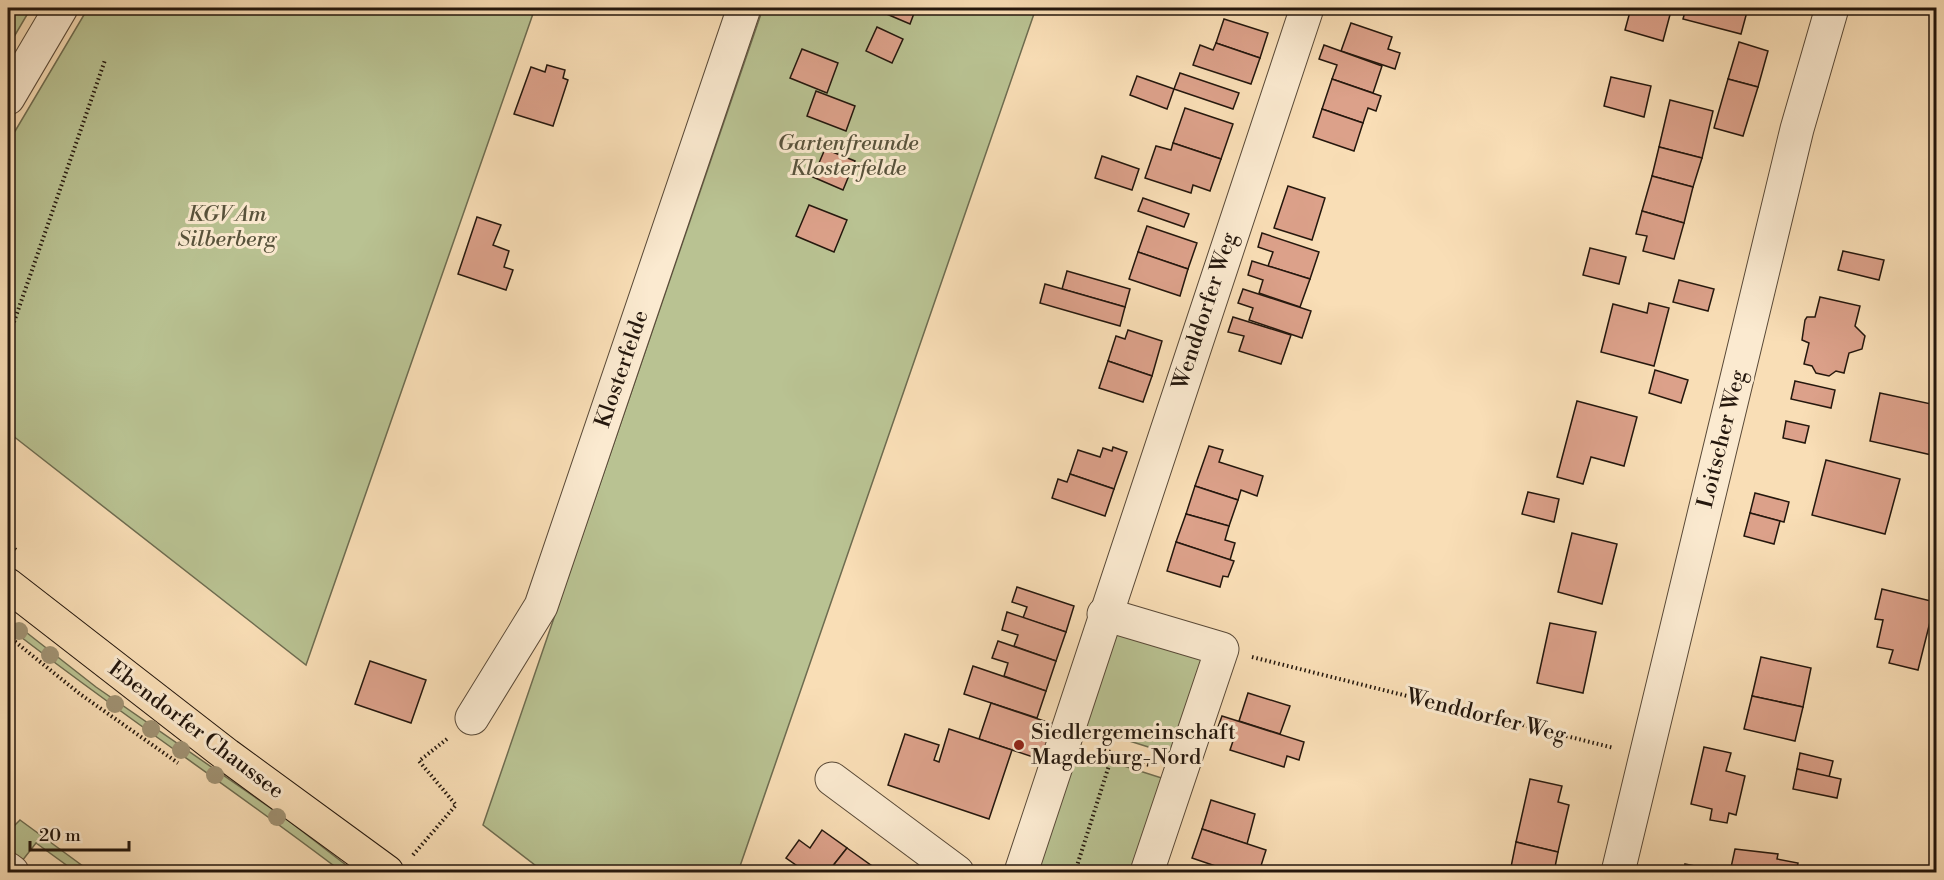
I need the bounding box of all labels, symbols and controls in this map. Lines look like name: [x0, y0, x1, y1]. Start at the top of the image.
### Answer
park label: Gartenfreunde Klosterfelde: [777, 130, 919, 182]
park label: KGV Am Silberberg: [177, 201, 278, 253]
street label: Wenddorfer Weg: [1167, 228, 1243, 394]
street label: Klosterfelde: [589, 307, 655, 431]
street label: Loitscher Weg: [1692, 366, 1752, 511]
street label: Ebendorfer Chaussee: [103, 655, 289, 805]
street label: Wenddorfer Weg: [1402, 683, 1569, 749]
place label: Siedlergemeinschaft Magdeburg-Nord: [1031, 719, 1236, 771]
marker: Siedlergemeinschaft Magdeburg-Nord: [1012, 738, 1026, 752]
scale bar: [30, 814, 129, 852]
text: 20 m: [39, 824, 81, 847]

